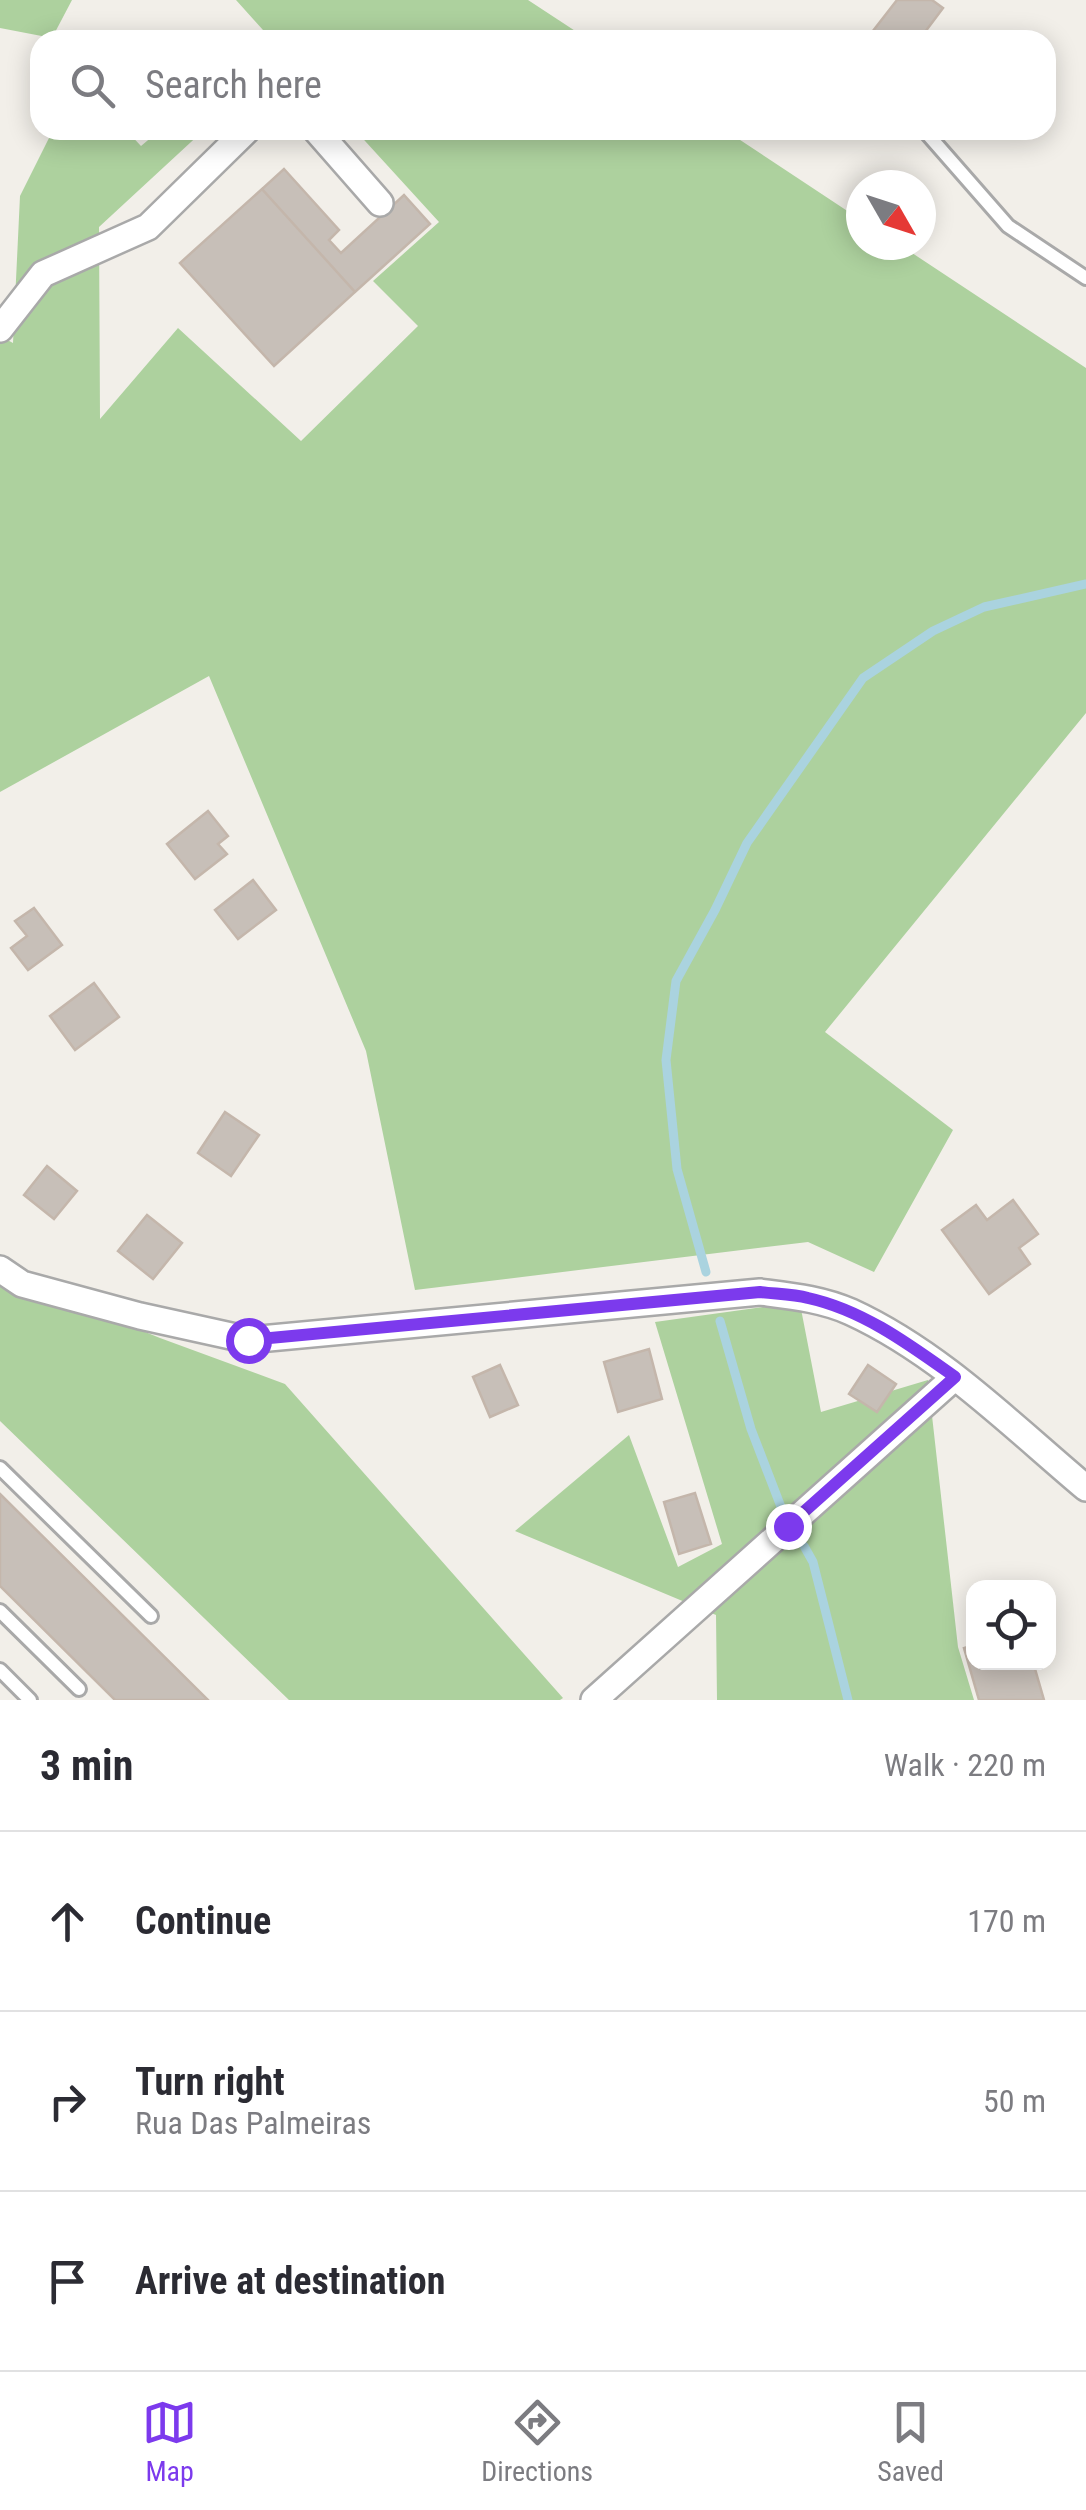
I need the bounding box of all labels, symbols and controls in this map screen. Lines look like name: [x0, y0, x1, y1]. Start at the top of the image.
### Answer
search box: [30, 30, 1056, 140]
icon: search: [65, 58, 120, 113]
text: Search here: [145, 63, 322, 107]
north arrow: [846, 170, 936, 260]
route start: [226, 1318, 272, 1364]
route end: [766, 1504, 812, 1550]
map controls: [966, 1580, 1056, 1670]
button: locate: [966, 1580, 1056, 1670]
text: 3 min: [40, 1741, 133, 1790]
text: Walk · 220 m: [884, 1746, 1046, 1784]
icon: ahead: [40, 1894, 95, 1949]
text: Continue: [135, 1899, 271, 1943]
text: 170 m: [967, 1902, 1046, 1940]
text: Turn right: [135, 2060, 285, 2104]
icon: right: [40, 2074, 95, 2129]
text: 50 m: [983, 2082, 1046, 2120]
text: Rua Das Palmeiras: [135, 2104, 371, 2142]
icon: arrive: [40, 2254, 95, 2309]
text: Arrive at destination: [135, 2259, 445, 2303]
tab: Map: [142, 2395, 197, 2488]
tab: Directions: [481, 2395, 593, 2488]
tab: Saved: [877, 2395, 944, 2488]

